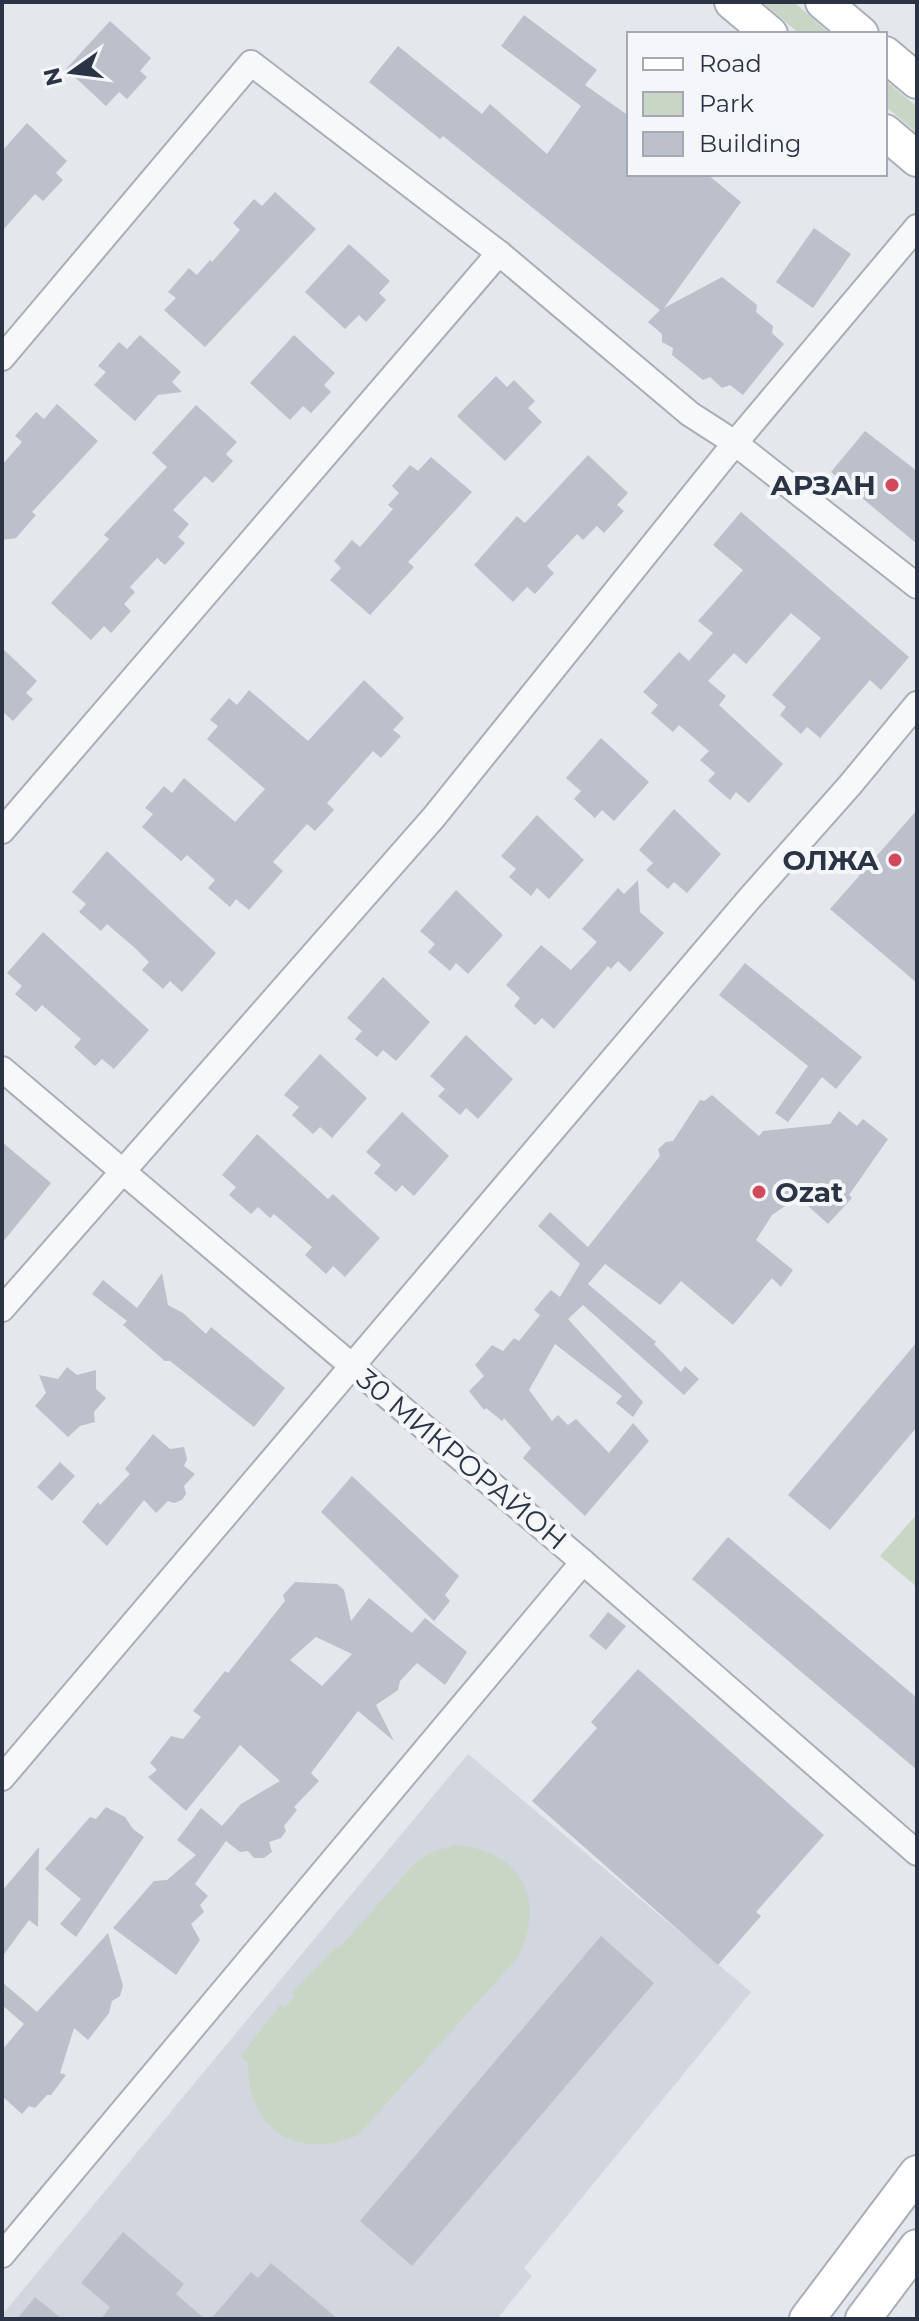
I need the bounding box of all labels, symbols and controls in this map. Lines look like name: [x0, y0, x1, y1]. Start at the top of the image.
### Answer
north arrow: [32, 32, 112, 112]
legend: [627, 32, 887, 176]
text: Road: [699, 49, 762, 78]
text: N: [38, 65, 68, 89]
text: Park: [699, 89, 754, 118]
text: Building: [699, 129, 802, 158]
place label: АРЗАН: [770, 468, 876, 502]
marker: АРЗАН: [883, 476, 901, 494]
place label: ОЛЖА: [783, 843, 880, 877]
marker: ОЛЖА: [886, 851, 904, 869]
place label: Ozat: [775, 1175, 843, 1209]
marker: Ozat: [750, 1183, 768, 1201]
street label: 30 МИКРОРАЙОН: [350, 1361, 574, 1557]

